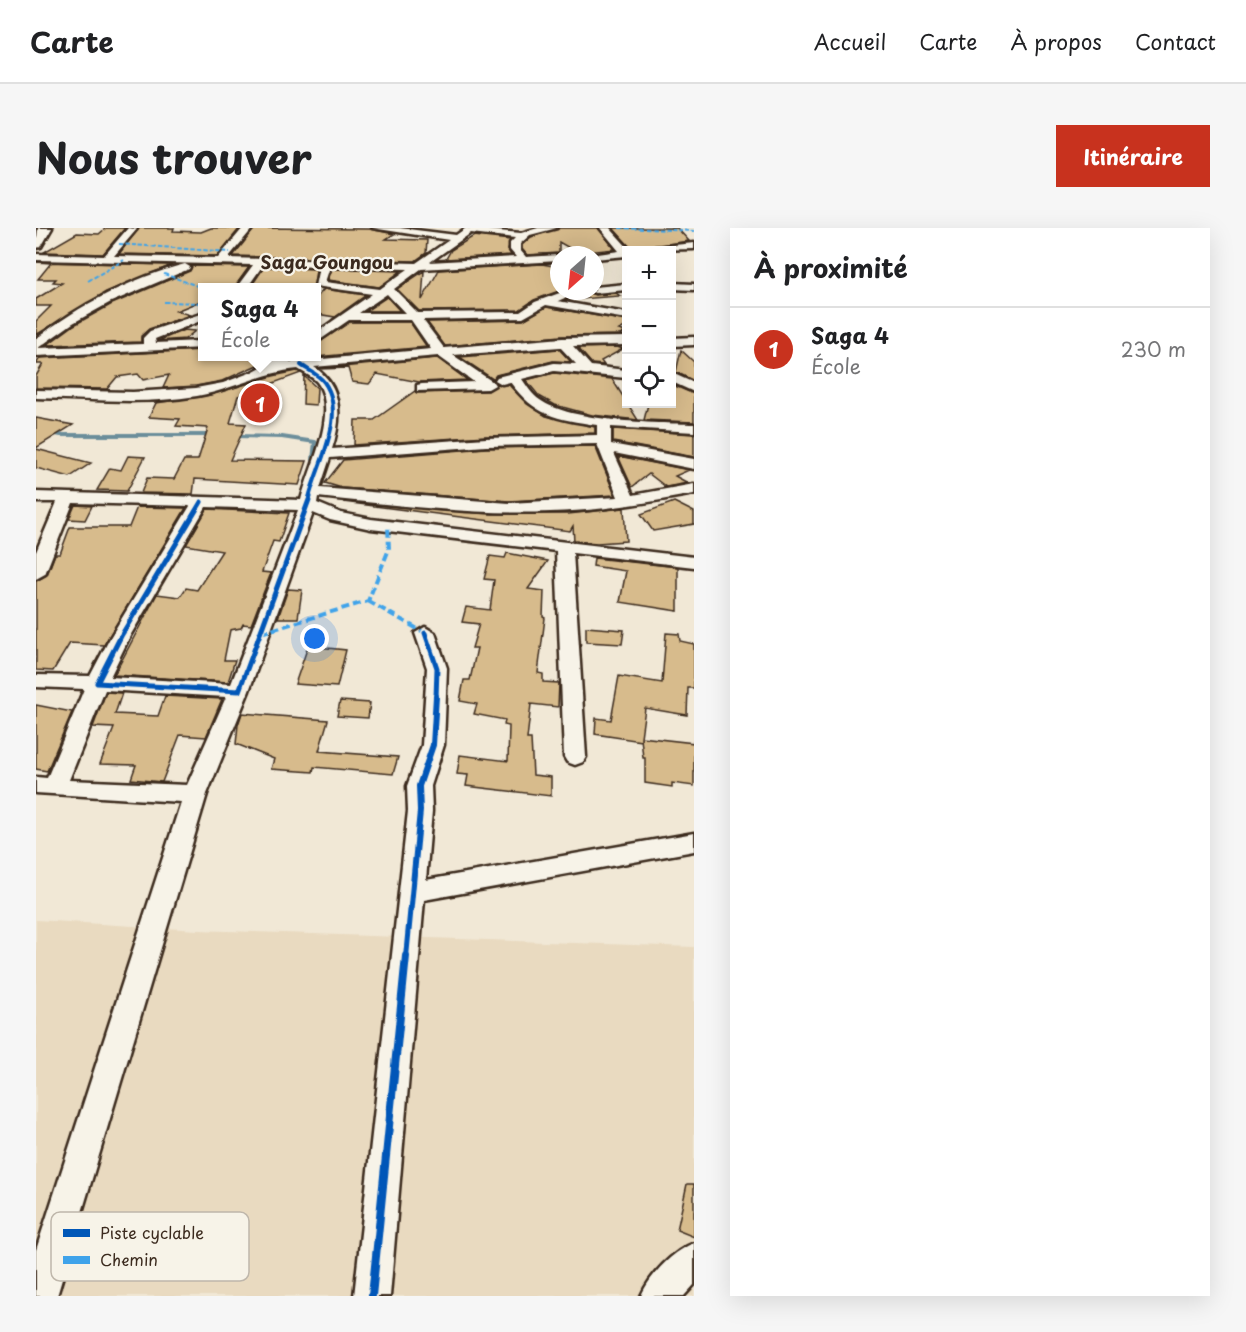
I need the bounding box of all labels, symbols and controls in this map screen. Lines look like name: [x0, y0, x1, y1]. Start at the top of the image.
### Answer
text: Carte: [30, 20, 114, 63]
text: Accueil: [814, 25, 886, 57]
text: Carte: [919, 25, 977, 57]
text: À propos: [1010, 25, 1102, 57]
text: Contact: [1135, 25, 1216, 57]
text: Nous trouver: [36, 125, 312, 188]
button: Itinéraire: [1056, 125, 1210, 187]
north arrow: [550, 246, 604, 300]
map controls: [622, 246, 676, 408]
button: +: [622, 246, 676, 300]
district label: Saga Goungou: [261, 248, 393, 275]
text: À proximité: [754, 248, 908, 287]
popup: [198, 283, 321, 361]
text: Saga 4: [220, 291, 299, 324]
button: −: [622, 300, 676, 354]
text: Saga 4: [811, 318, 889, 351]
text: École: [220, 324, 270, 354]
text: 1: [769, 334, 778, 364]
text: 230 m: [1121, 334, 1186, 364]
text: École: [811, 351, 861, 381]
button: locate: [622, 354, 676, 408]
pin: 1: [240, 380, 280, 426]
your location: [300, 624, 329, 653]
legend: [51, 1212, 249, 1281]
text: Piste cyclable: [100, 1220, 204, 1244]
text: Chemin: [100, 1247, 158, 1271]

